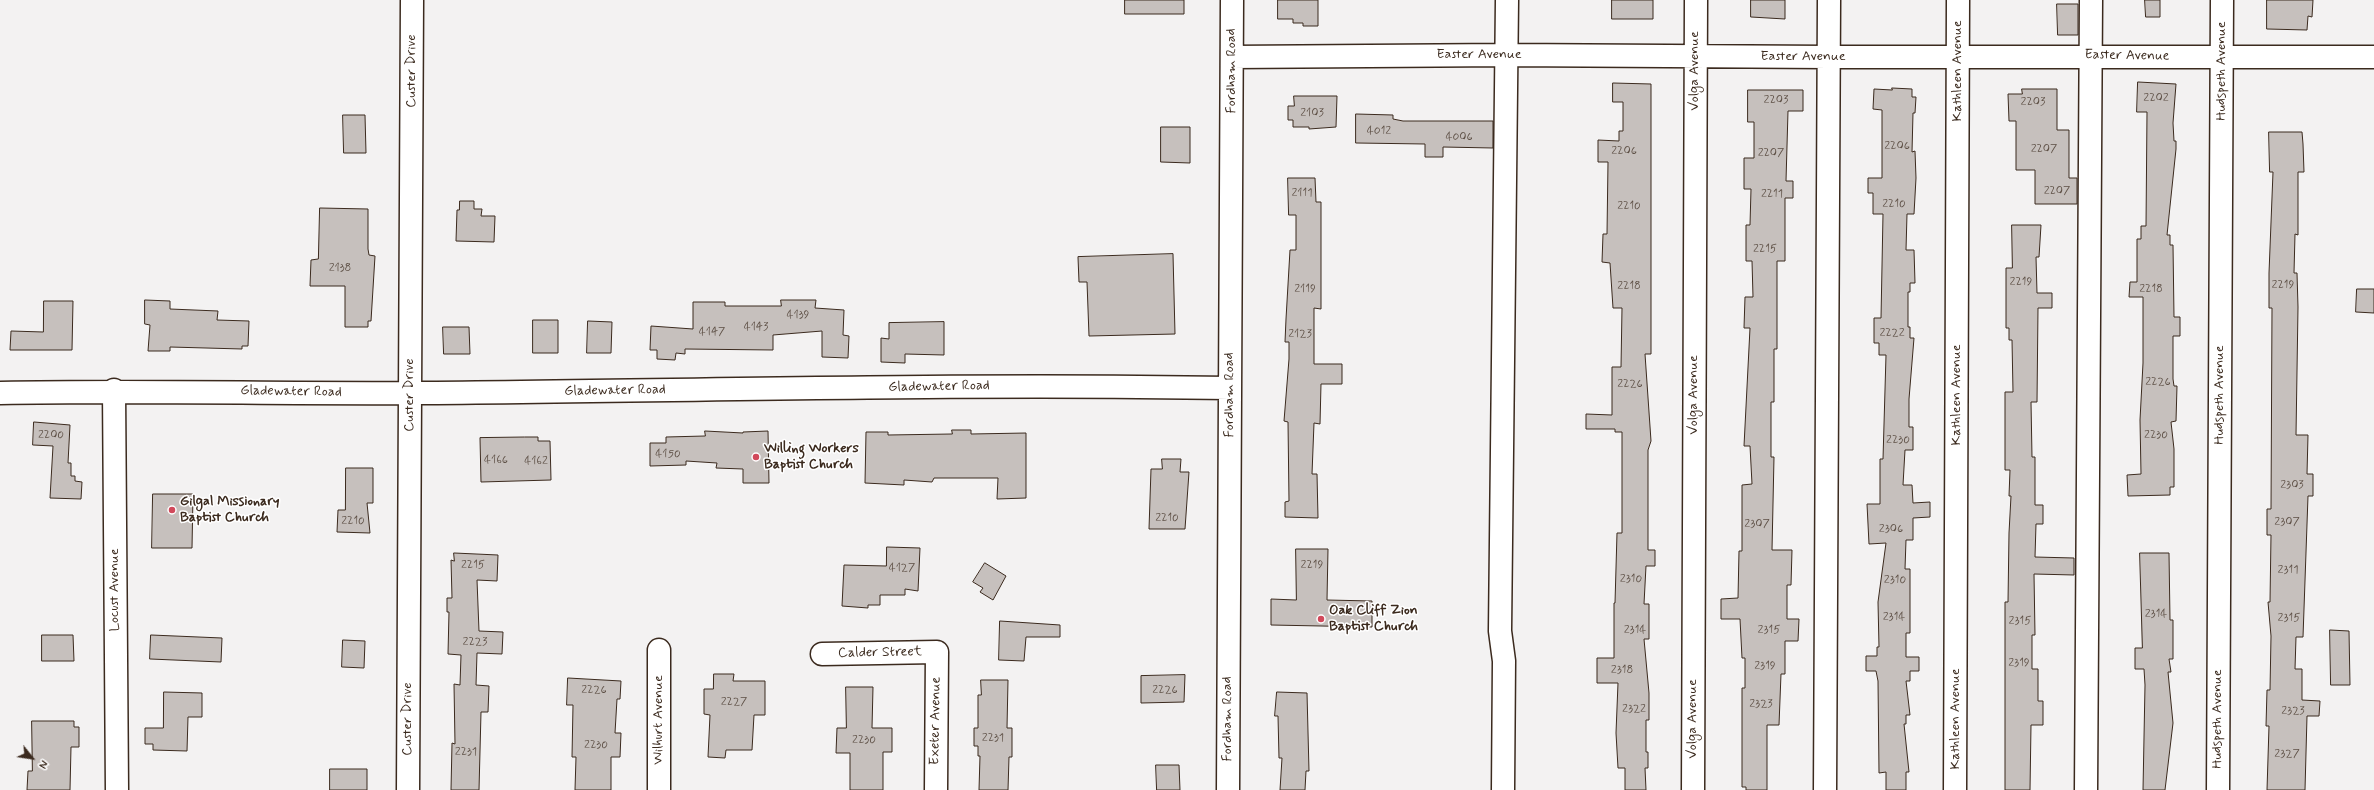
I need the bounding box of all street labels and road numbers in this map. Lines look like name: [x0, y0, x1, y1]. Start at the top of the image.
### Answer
street label: Kathleen Avenue: [1950, 20, 1966, 122]
street label: Hudspeth Avenue: [2214, 21, 2230, 121]
street label: Fordham Road: [1224, 28, 1240, 114]
street label: Volga Avenue: [1687, 31, 1703, 111]
street label: Custer Drive: [404, 34, 420, 108]
street label: Easter Avenue: [1436, 47, 1522, 63]
street label: Easter Avenue: [2084, 47, 2170, 65]
street label: Easter Avenue: [1760, 49, 1846, 65]
street label: Kathleen Avenue: [1949, 344, 1965, 446]
street label: Hudspeth Avenue: [2212, 345, 2228, 445]
street label: Fordham Road: [1222, 352, 1238, 438]
street label: Volga Avenue: [1686, 355, 1702, 435]
street label: Custer Drive: [402, 358, 418, 432]
street label: Gladewater Road: [888, 378, 990, 396]
street label: Gladewater Road: [564, 382, 666, 400]
street label: Gladewater Road: [240, 383, 342, 401]
street label: Locust Avenue: [107, 548, 123, 632]
street label: Calder Street: [838, 644, 922, 662]
street label: Kathleen Avenue: [1948, 668, 1964, 770]
street label: Hudspeth Avenue: [2210, 669, 2226, 769]
street label: Wilhurt Avenue: [651, 675, 667, 765]
street label: Fordham Road: [1220, 676, 1236, 762]
street label: Exeter Avenue: [927, 677, 945, 765]
street label: Volga Avenue: [1685, 679, 1701, 759]
street label: Custer Drive: [400, 682, 416, 756]

